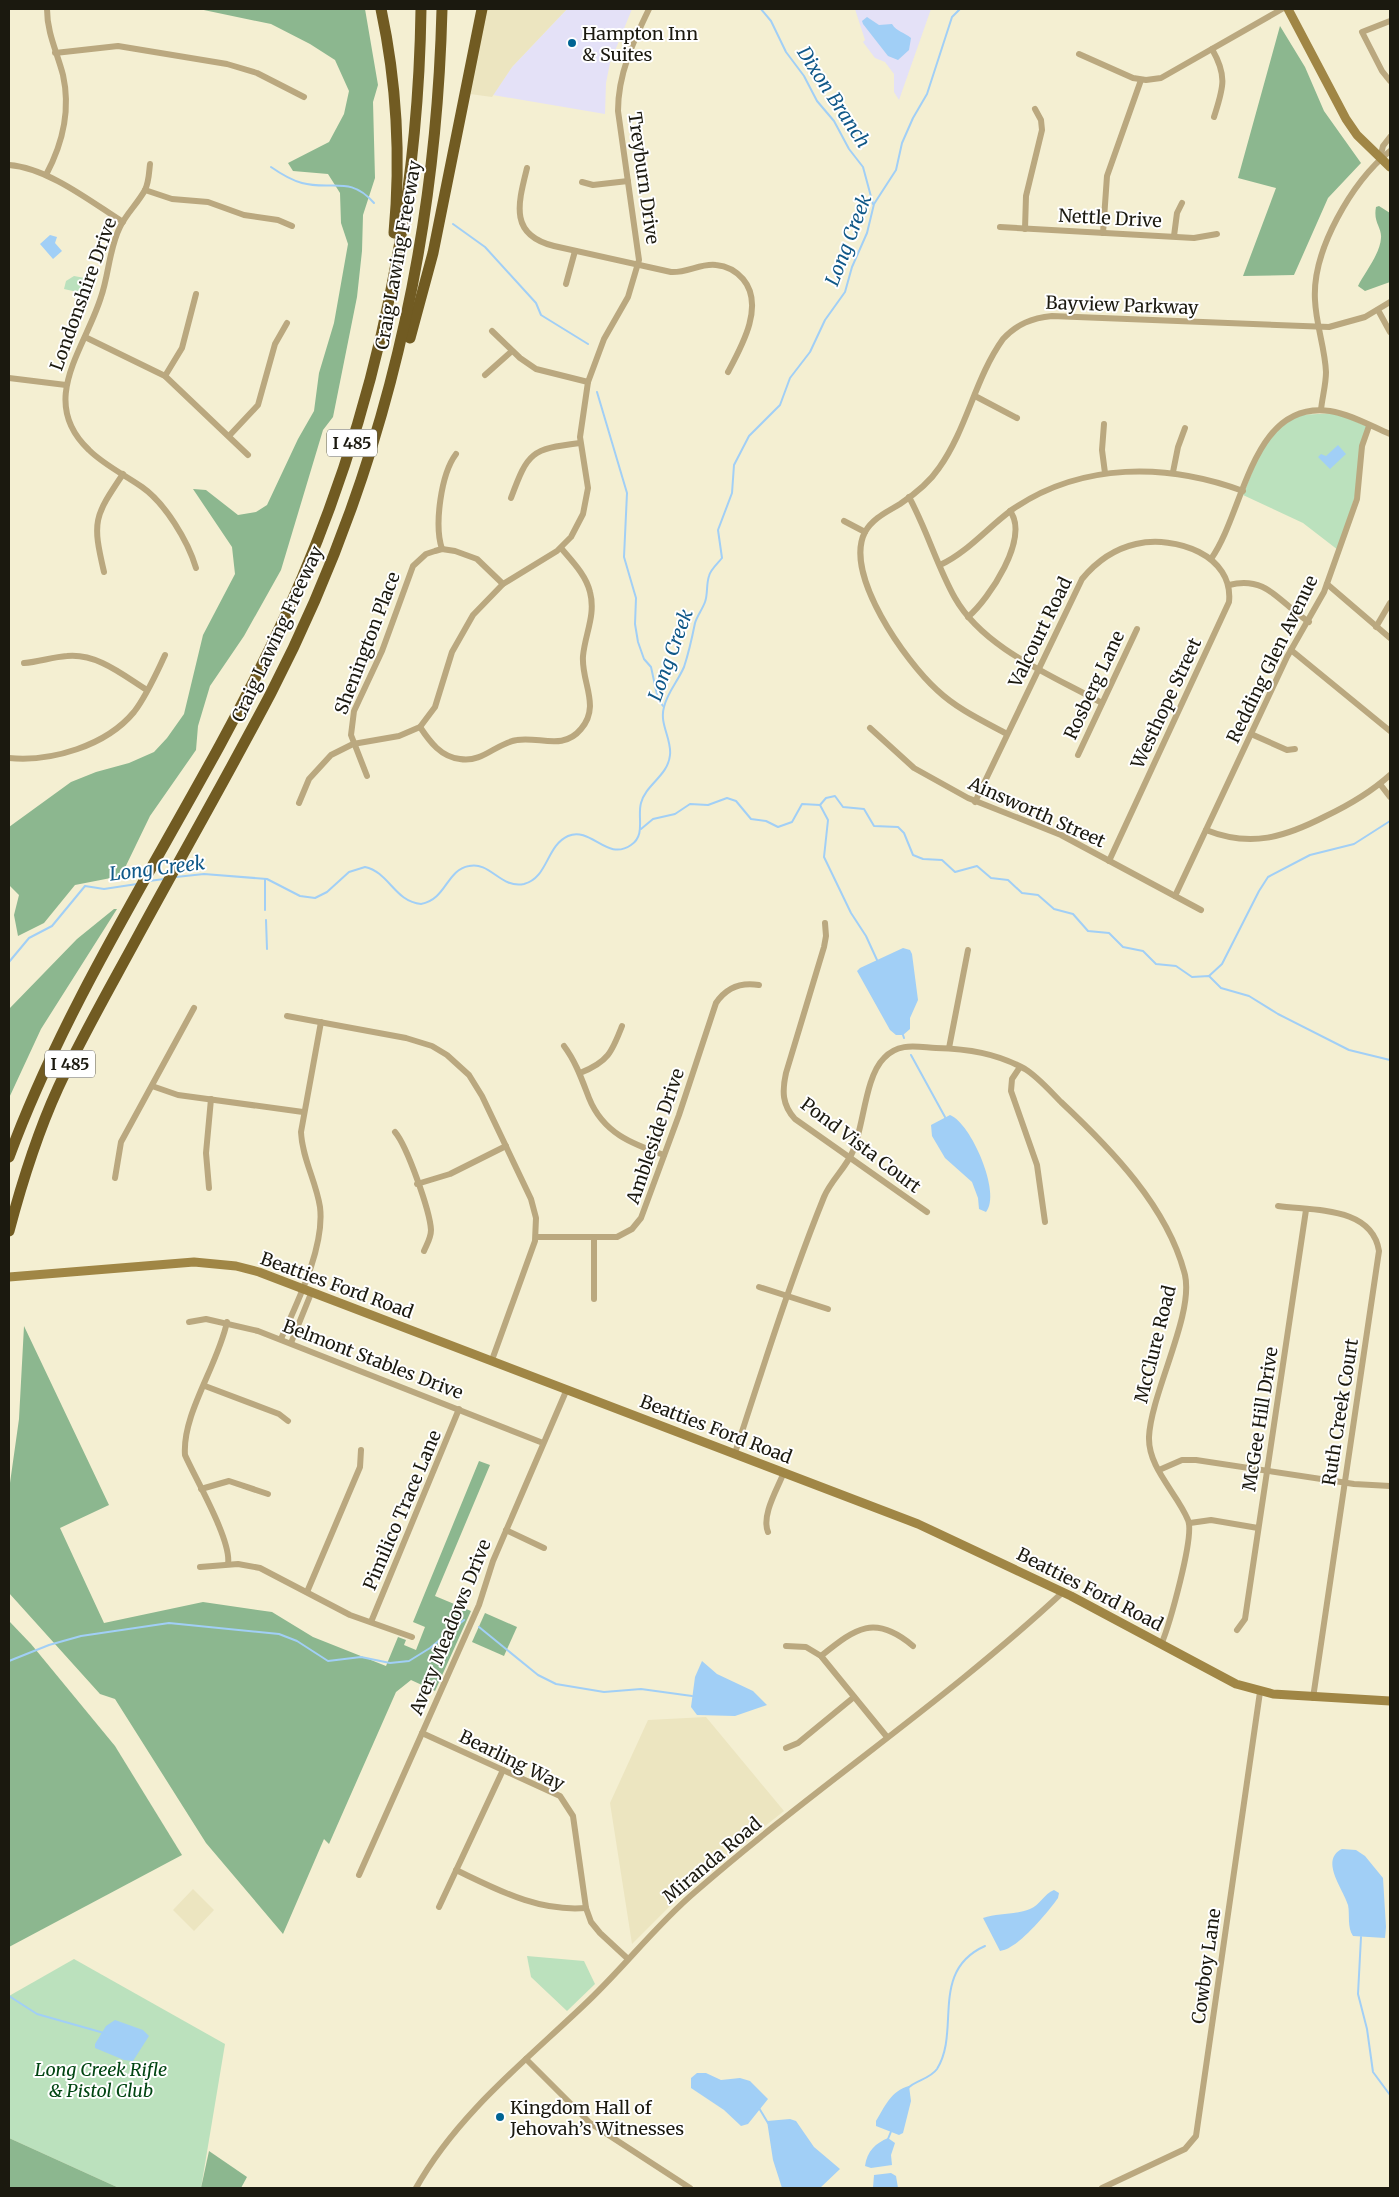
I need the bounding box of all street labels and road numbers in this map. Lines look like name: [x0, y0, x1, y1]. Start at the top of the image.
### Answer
street label: Treyburn Drive: [623, 111, 665, 245]
street label: Craig Lawing Freeway: [370, 158, 426, 351]
street label: Nettle Drive: [1058, 204, 1162, 232]
street label: Londonshire Drive: [45, 214, 121, 374]
street label: Bayview Parkway: [1045, 291, 1199, 319]
road number: I 485: [327, 429, 377, 456]
street label: Craig Lawing Freeway: [226, 542, 328, 726]
street label: Shenington Place: [329, 569, 405, 717]
street label: Redding Glen Avenue: [1221, 571, 1323, 747]
street label: Valcourt Road: [1003, 573, 1077, 692]
street label: Rosberg Lane: [1059, 627, 1129, 743]
street label: Westhope Street: [1125, 634, 1206, 773]
street label: Ainsworth Street: [964, 771, 1109, 853]
road number: I 485: [45, 1050, 95, 1078]
street label: Ambleside Drive: [621, 1065, 689, 1208]
street label: Pond Vista Court: [796, 1092, 926, 1198]
street label: Beatties Ford Road: [257, 1247, 417, 1323]
street label: McClure Road: [1129, 1283, 1181, 1405]
street label: Belmont Stables Drive: [279, 1314, 467, 1404]
street label: Ruth Creek Court: [1317, 1337, 1363, 1487]
street label: McGee Hill Drive: [1237, 1345, 1283, 1493]
street label: Beatties Ford Road: [637, 1389, 796, 1469]
street label: Pimilico Trace Lane: [358, 1427, 446, 1593]
street label: Avery Meadows Drive: [404, 1536, 496, 1719]
street label: Beatties Ford Road: [1013, 1542, 1167, 1636]
street label: Bearling Way: [456, 1725, 569, 1796]
street label: Miranda Road: [658, 1812, 766, 1908]
street label: Cowboy Lane: [1187, 1907, 1225, 2025]

